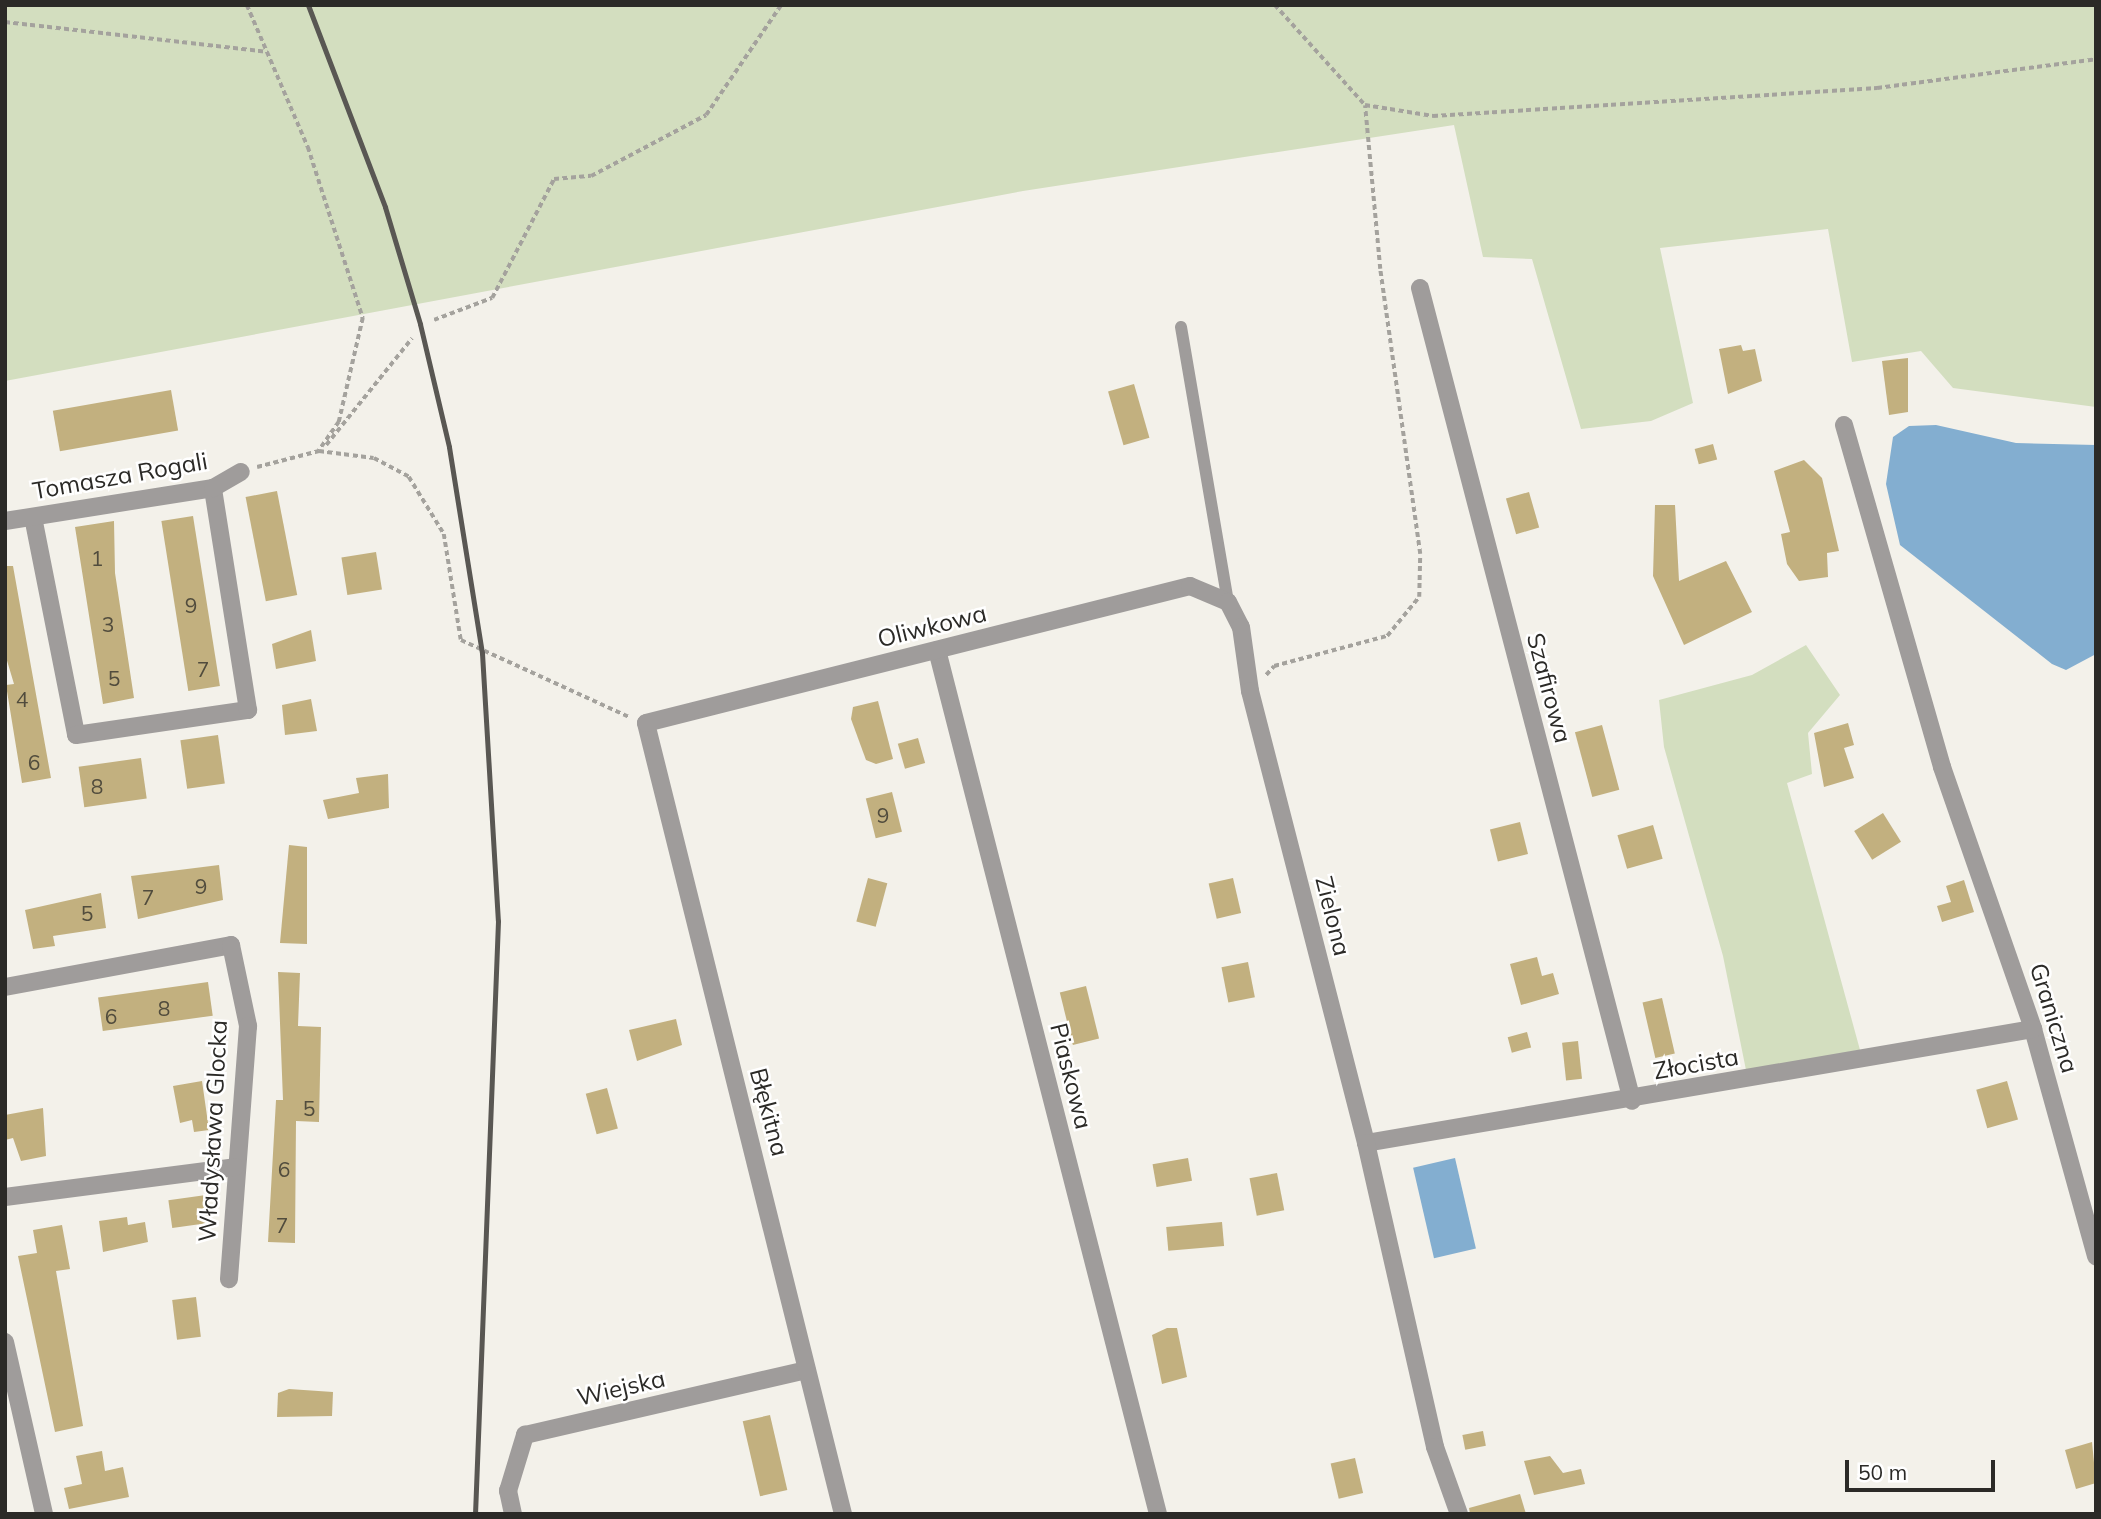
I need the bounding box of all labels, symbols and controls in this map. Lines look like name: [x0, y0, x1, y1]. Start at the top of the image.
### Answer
street label: Tomasza Rogali: [30, 446, 210, 506]
house number: 1: [91, 545, 103, 571]
house number: 9: [185, 592, 197, 618]
street label: Oliwkowa: [874, 599, 990, 653]
house number: 3: [102, 611, 114, 637]
street label: Szafirowa: [1521, 630, 1577, 746]
house number: 7: [197, 656, 209, 682]
house number: 5: [108, 665, 120, 691]
house number: 4: [16, 686, 28, 712]
house number: 6: [28, 749, 40, 775]
house number: 8: [91, 773, 103, 799]
house number: 9: [877, 802, 889, 828]
house number: 9: [195, 873, 207, 899]
street label: Zielona: [1309, 873, 1357, 959]
house number: 7: [142, 884, 154, 910]
house number: 5: [81, 900, 93, 926]
street label: Graniczna: [2024, 960, 2084, 1076]
house number: 8: [158, 995, 170, 1021]
house number: 6: [105, 1003, 117, 1029]
street label: Władysława Glocka: [193, 1019, 233, 1243]
street label: Piaskowa: [1044, 1020, 1098, 1132]
street label: Złocista: [1651, 1042, 1741, 1086]
street label: Błękitna: [743, 1065, 795, 1159]
house number: 5: [303, 1095, 315, 1121]
house number: 6: [278, 1156, 290, 1182]
house number: 7: [276, 1212, 288, 1238]
street label: Wiejska: [574, 1364, 668, 1412]
scale bar: [1849, 1446, 2000, 1490]
text: 50 m: [1858, 1459, 1907, 1485]

